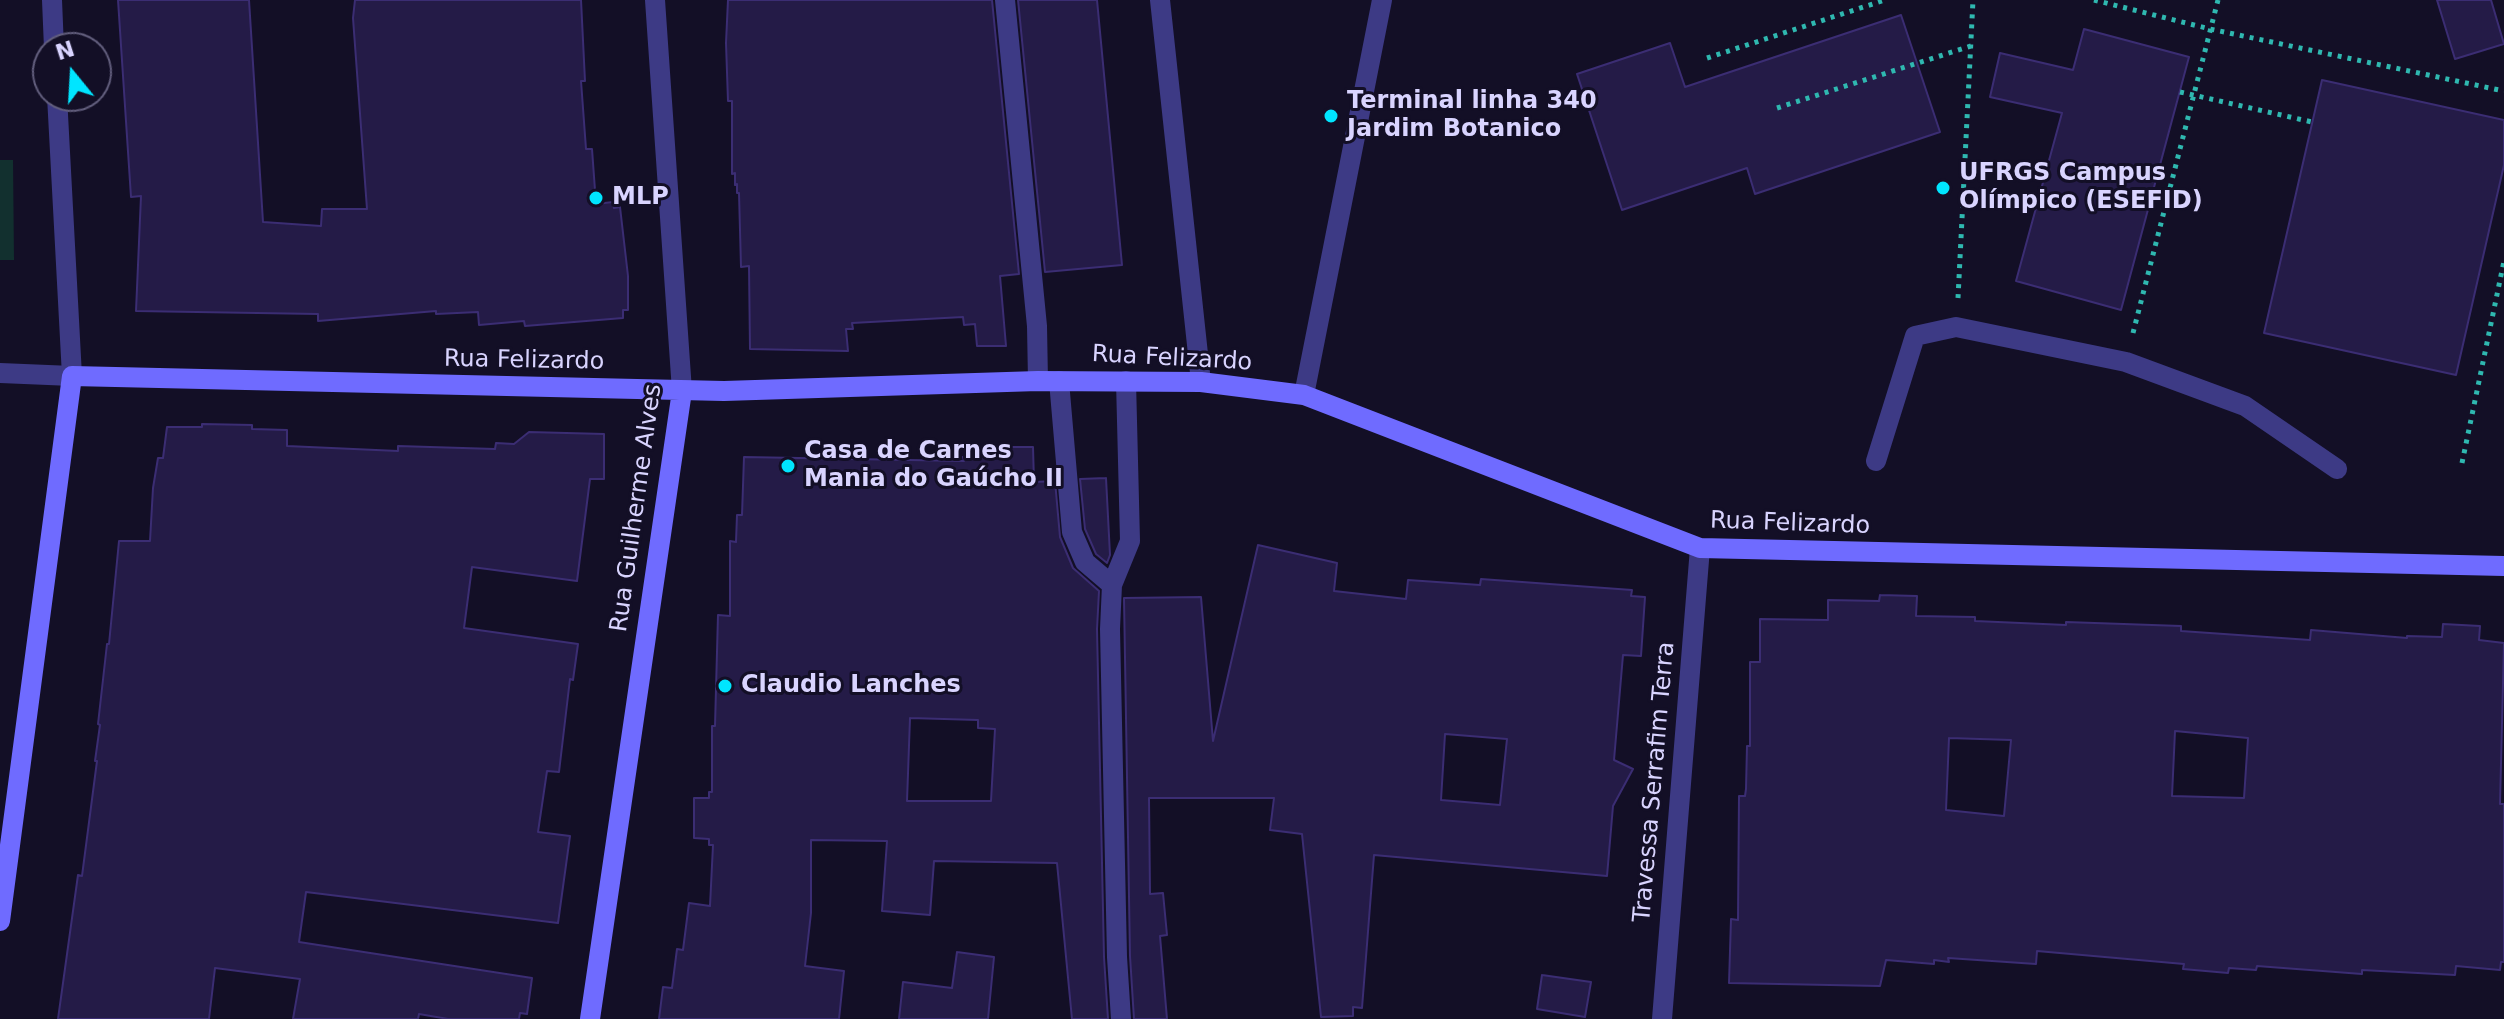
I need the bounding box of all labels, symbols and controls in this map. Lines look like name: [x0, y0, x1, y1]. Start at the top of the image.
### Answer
north arrow: [32, 32, 112, 112]
text: N: [52, 36, 78, 65]
place label: Terminal linha 340 Jardim Botanico: [1347, 88, 1597, 144]
marker: Terminal linha 340 Jardim Botanico: [1322, 107, 1340, 125]
place label: UFRGS Campus Olímpico (ESEFID): [1959, 160, 2203, 216]
marker: UFRGS Campus Olímpico (ESEFID): [1934, 179, 1952, 197]
place label: MLP: [612, 184, 669, 212]
marker: MLP: [587, 189, 605, 207]
street label: Rua Felizardo: [1091, 340, 1253, 378]
street label: Rua Felizardo: [444, 345, 604, 377]
street label: Rua Guilherme Alves: [605, 382, 669, 634]
place label: Casa de Carnes Mania do Gaúcho II: [804, 438, 1063, 494]
marker: Casa de Carnes Mania do Gaúcho II: [779, 457, 797, 475]
street label: Rua Felizardo: [1709, 507, 1871, 541]
street label: Travessa Serrafim Terra: [1628, 641, 1682, 923]
place label: Claudio Lanches: [741, 672, 961, 700]
marker: Claudio Lanches: [716, 677, 734, 695]

